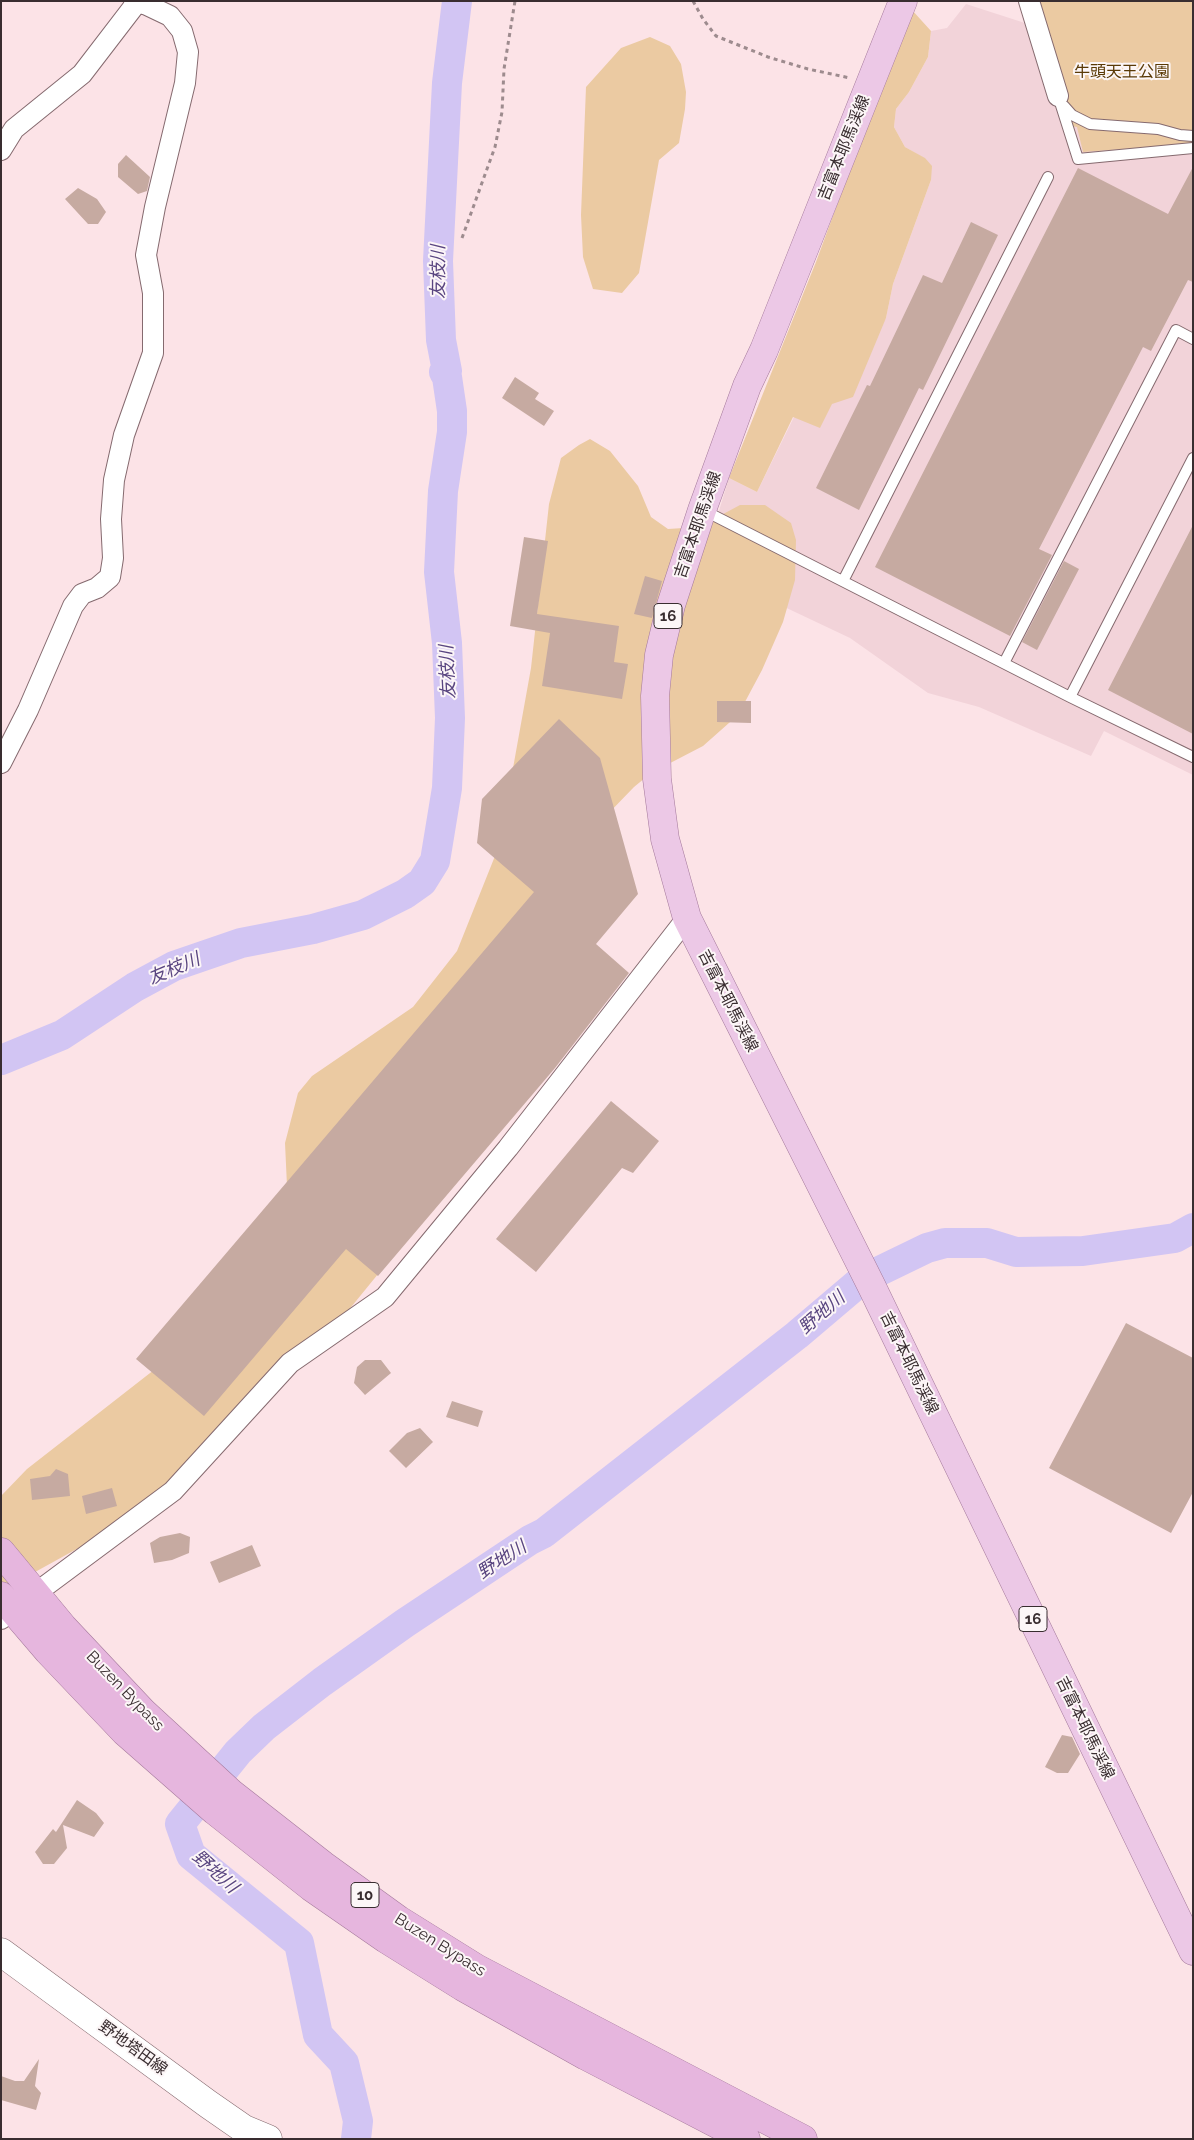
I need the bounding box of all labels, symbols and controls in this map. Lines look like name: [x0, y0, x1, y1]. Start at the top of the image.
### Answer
park label: 牛頭天王公園: [1074, 62, 1170, 82]
street label: 吉富本耶馬渓線: [814, 92, 874, 204]
water label: 友枝川: [428, 245, 450, 299]
street label: 吉富本耶馬渓線: [671, 469, 725, 581]
road number: 16: [654, 604, 682, 628]
water label: 友枝川: [436, 644, 460, 700]
street label: 吉富本耶馬渓線: [694, 947, 762, 1055]
water label: 友枝川: [145, 949, 203, 989]
water label: 野地川: [795, 1287, 849, 1339]
street label: 吉富本耶馬渓線: [876, 1308, 942, 1418]
water label: 野地川: [473, 1536, 531, 1584]
road number: 16: [1019, 1606, 1047, 1632]
street label: Buzen Bypass: [82, 1647, 168, 1735]
street label: 吉富本耶馬渓線: [1052, 1673, 1118, 1783]
water label: 野地川: [188, 1846, 242, 1898]
road number: 10: [351, 1882, 379, 1908]
street label: Buzen Bypass: [391, 1909, 489, 1981]
street label: 野地塔田線: [95, 2017, 171, 2079]

